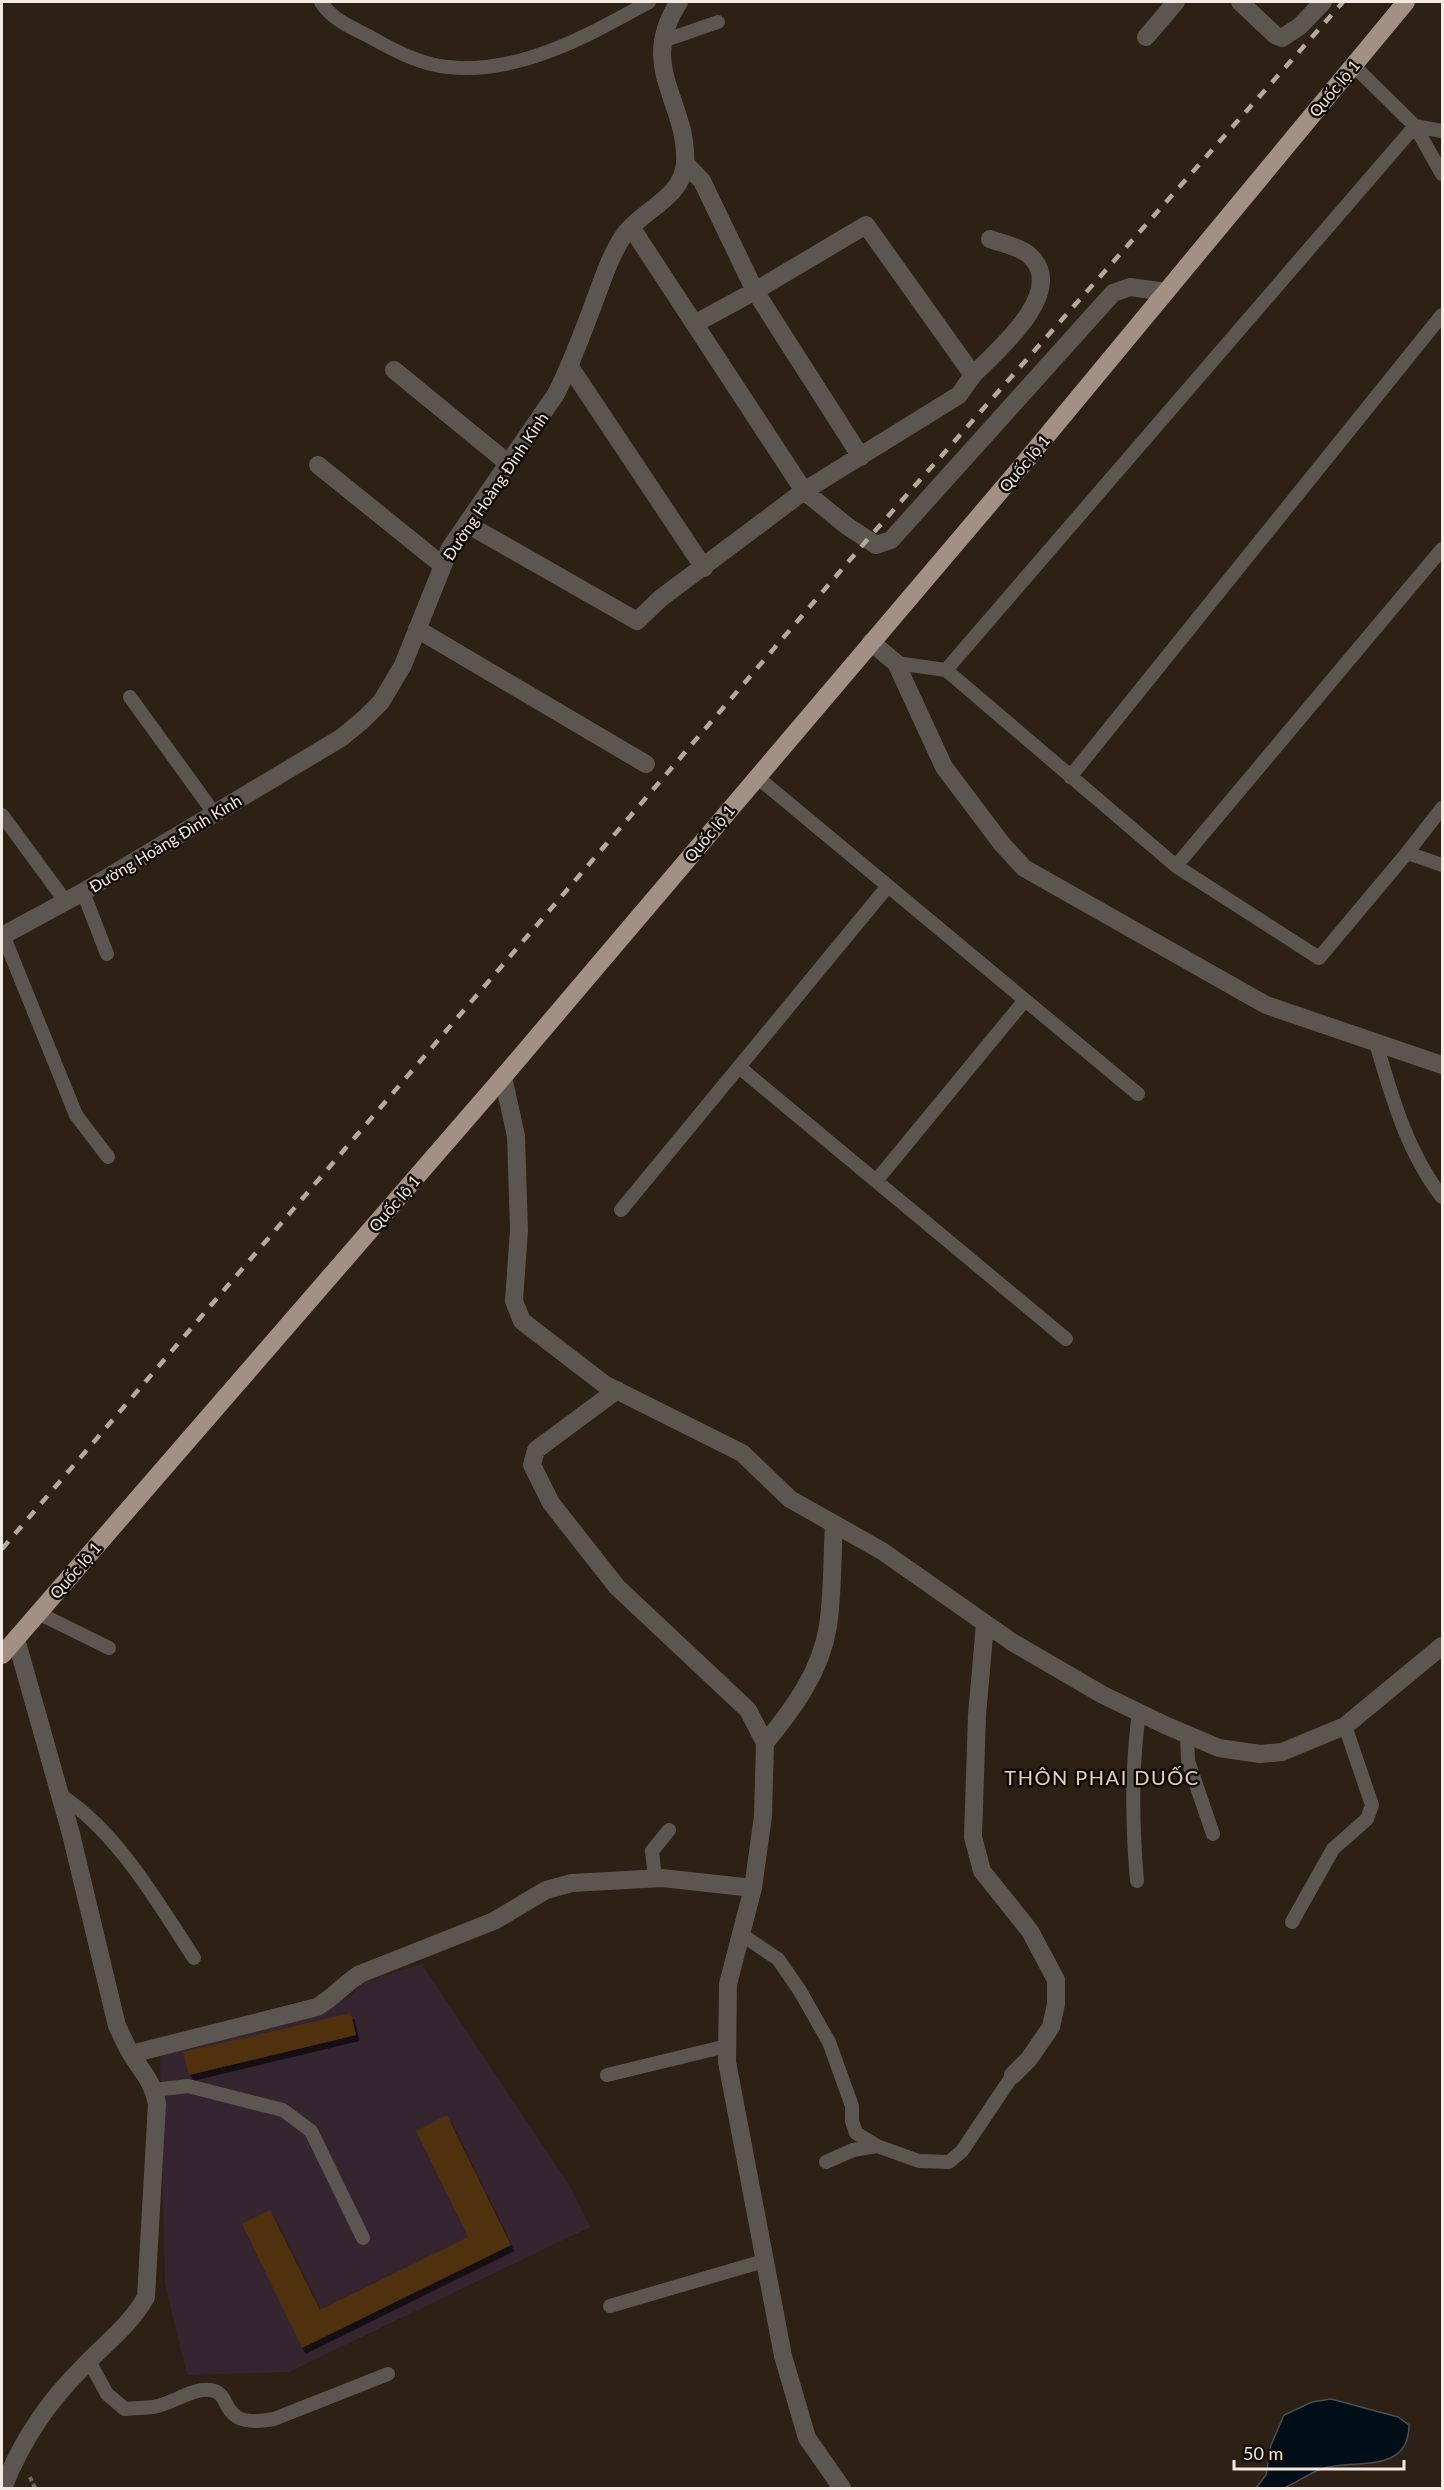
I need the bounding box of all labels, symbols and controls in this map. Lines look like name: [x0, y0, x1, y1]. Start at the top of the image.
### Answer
street label: Quốc lộ 1: [1305, 56, 1363, 120]
street label: Đường Hoàng Đình Kinh: [438, 409, 552, 563]
street label: Quốc lộ 1: [995, 431, 1053, 495]
street label: Đường Hoàng Đình Kinh: [86, 790, 244, 896]
street label: Quốc lộ 1: [680, 801, 738, 865]
street label: Quốc lộ 1: [364, 1171, 424, 1235]
street label: Quốc lộ 1: [45, 1538, 105, 1602]
district label: THÔN PHAI DUỐC: [1004, 1765, 1200, 1789]
scale bar: [1234, 2433, 1404, 2471]
text: 50 m: [1243, 2442, 1283, 2464]

